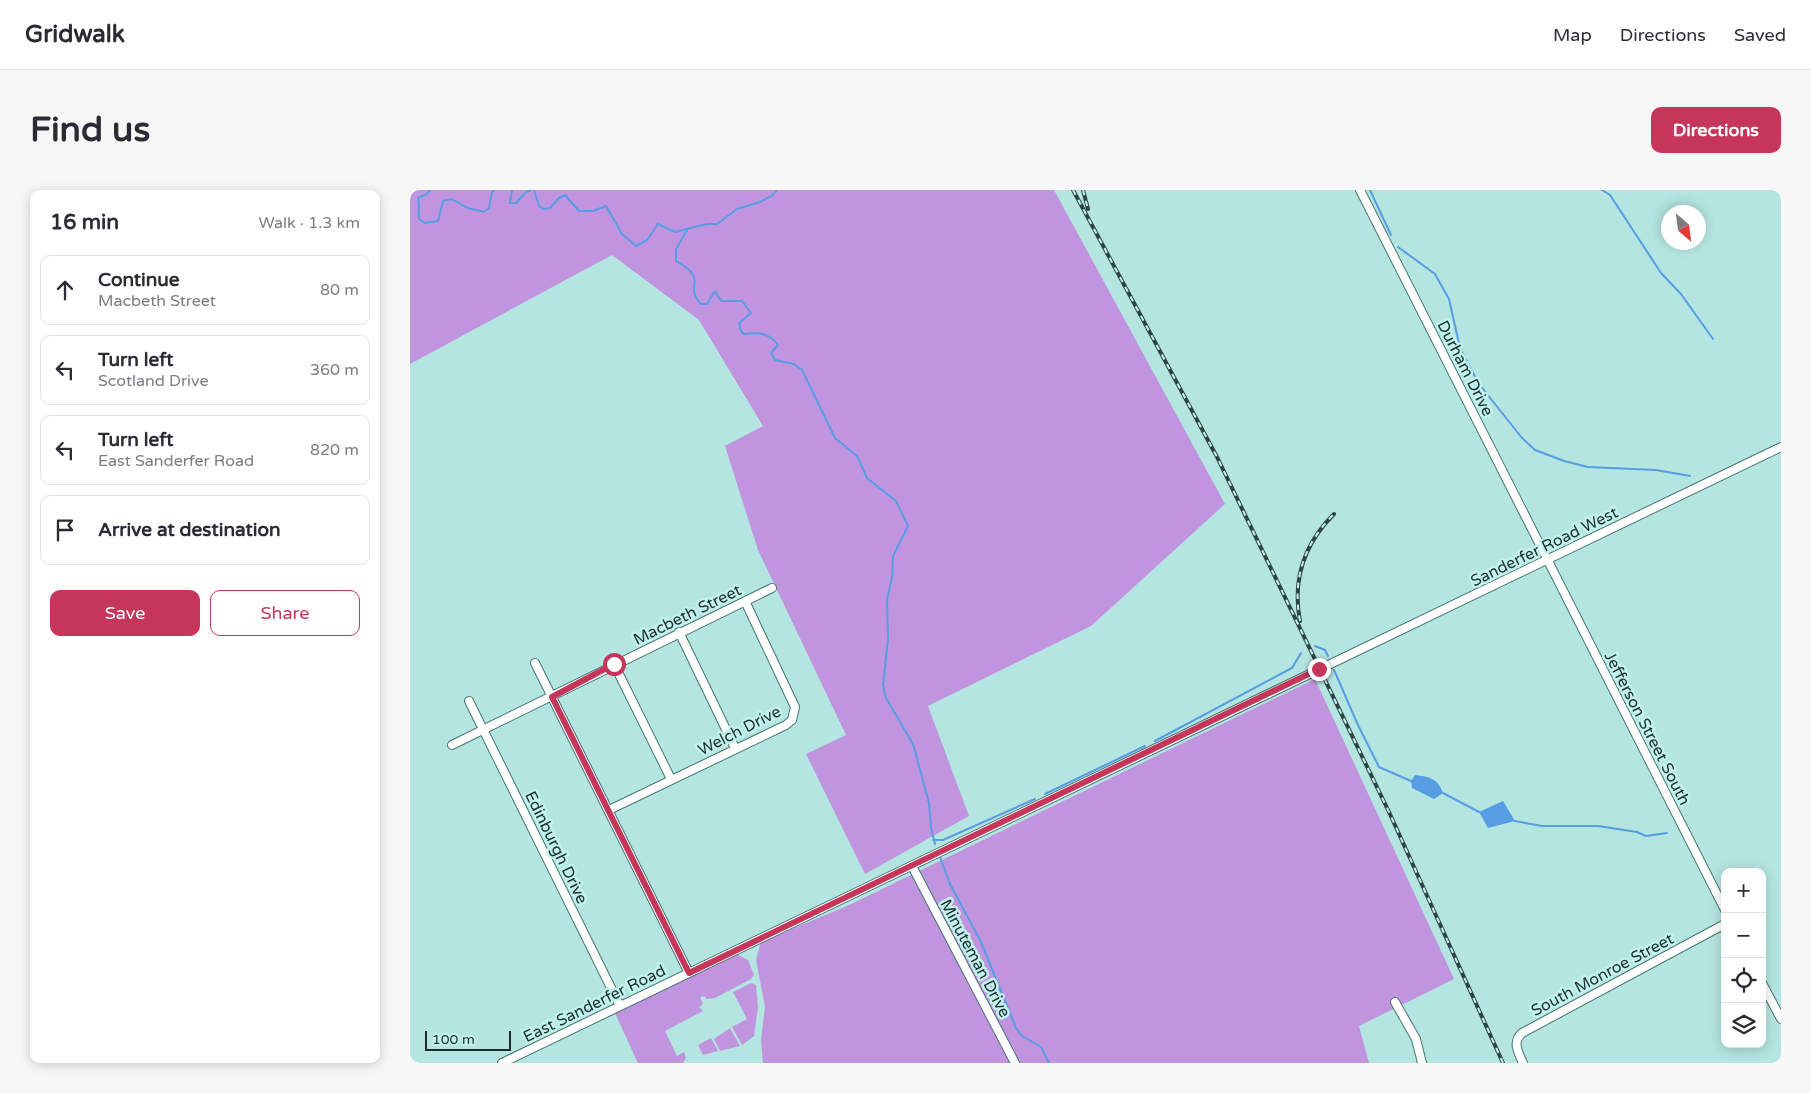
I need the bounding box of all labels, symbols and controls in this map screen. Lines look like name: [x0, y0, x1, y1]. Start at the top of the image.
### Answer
text: Gridwalk: [25, 20, 125, 49]
text: Map: [1553, 24, 1592, 46]
text: Directions: [1620, 24, 1706, 46]
text: Saved: [1734, 24, 1786, 46]
button: Directions: [1651, 107, 1781, 153]
text: Find us: [30, 109, 150, 151]
north arrow: [1661, 205, 1706, 250]
text: 16 min: [50, 210, 119, 235]
text: Walk · 1.3 km: [258, 213, 360, 233]
text: Continue: [98, 269, 180, 291]
icon: ahead: [51, 276, 79, 304]
text: 80 m: [320, 280, 359, 300]
text: Macbeth Street: [98, 291, 216, 311]
street label: Durham Drive: [1432, 317, 1498, 420]
text: Turn left: [98, 349, 174, 371]
icon: left: [51, 356, 79, 384]
text: 360 m: [310, 360, 359, 380]
text: Scotland Drive: [98, 371, 208, 391]
text: Turn left: [98, 429, 174, 451]
icon: left: [51, 436, 79, 464]
text: 820 m: [310, 440, 359, 460]
text: East Sanderfer Road: [98, 451, 254, 471]
street label: Sanderfer Road West: [1467, 503, 1621, 591]
icon: arrive: [51, 516, 79, 544]
text: Arrive at destination: [98, 519, 281, 541]
street label: Macbeth Street: [630, 580, 745, 650]
button: Save: [50, 590, 200, 636]
button: Share: [210, 590, 360, 636]
street label: Jefferson Street South: [1600, 648, 1695, 809]
route start: [603, 653, 626, 676]
route end: [1308, 658, 1331, 681]
street label: Welch Drive: [695, 701, 784, 760]
street label: Edinburgh Drive: [520, 788, 592, 907]
map controls: [1721, 868, 1766, 1048]
button: +: [1721, 868, 1766, 913]
street label: Minuteman Drive: [936, 896, 1015, 1021]
button: −: [1721, 913, 1766, 958]
street label: South Monroe Street: [1528, 929, 1677, 1021]
button: locate: [1721, 958, 1766, 1003]
street label: East Sanderfer Road: [520, 961, 669, 1047]
button: layers: [1721, 1003, 1766, 1048]
scale bar: [425, 1028, 511, 1051]
text: 100 m: [432, 1031, 475, 1048]

